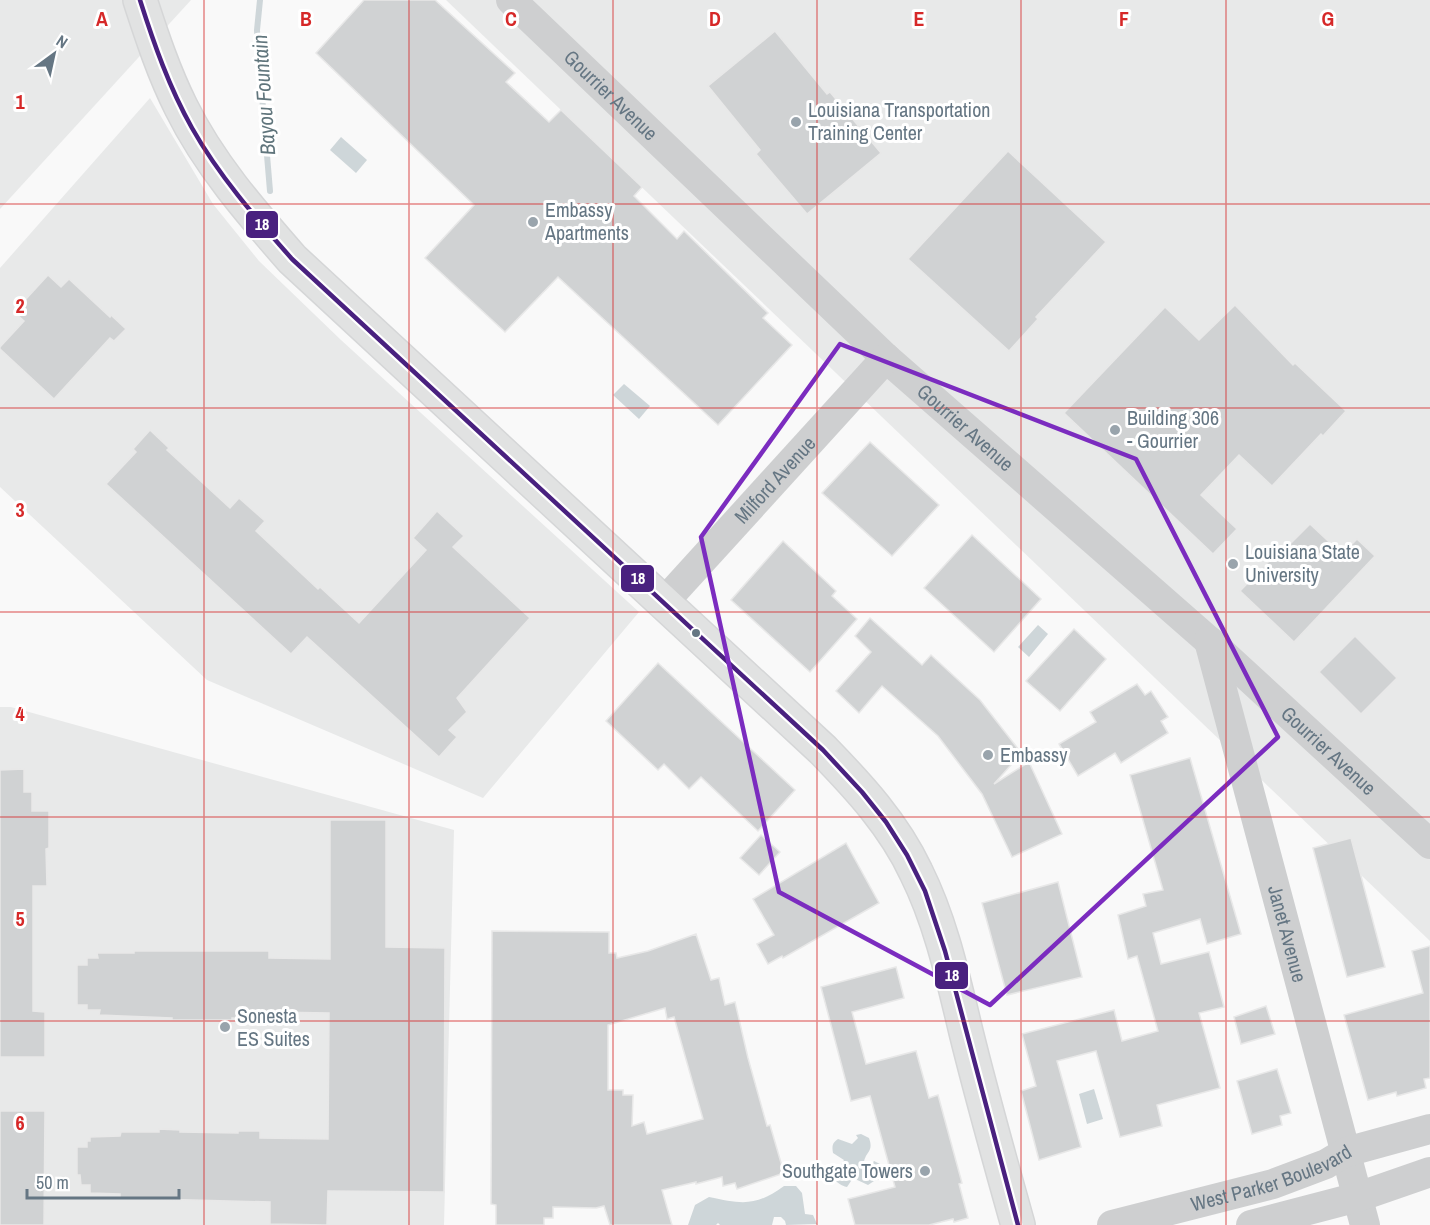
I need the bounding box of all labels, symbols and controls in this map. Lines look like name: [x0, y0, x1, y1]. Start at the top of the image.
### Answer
text: A: [96, 5, 108, 32]
text: B: [300, 5, 312, 32]
text: C: [505, 5, 517, 32]
text: D: [709, 5, 721, 32]
text: E: [914, 5, 925, 32]
text: F: [1119, 5, 1129, 32]
text: G: [1322, 5, 1334, 32]
north arrow: [24, 24, 84, 84]
text: N: [52, 30, 72, 53]
water label: Bayou Fountain: [245, 34, 282, 156]
street label: Gourrier Avenue: [558, 44, 664, 146]
text: 1: [15, 88, 25, 115]
place label: Louisiana Transportation Training Center: [808, 96, 990, 146]
marker: Louisiana Transportation Training Center: [789, 115, 803, 129]
place label: Embassy Apartments: [544, 196, 629, 246]
line badge: 18: [245, 210, 279, 239]
text: 18: [255, 213, 269, 235]
marker: Embassy Apartments: [526, 215, 540, 229]
text: 2: [15, 292, 25, 319]
street label: Gourrier Avenue: [912, 377, 1020, 477]
place label: Building 306 - Gourrier: [1127, 404, 1219, 454]
marker: Building 306 - Gourrier: [1108, 423, 1122, 437]
street label: Milford Avenue: [728, 430, 821, 529]
text: 3: [15, 496, 25, 523]
place label: Louisiana State University: [1245, 538, 1360, 588]
marker: Louisiana State University: [1226, 557, 1240, 571]
line badge: 18: [620, 564, 655, 593]
text: 18: [631, 567, 645, 589]
unlabelled marker: [690, 627, 702, 639]
text: 4: [15, 700, 25, 727]
street label: Gourrier Avenue: [1275, 700, 1382, 801]
place label: Embassy: [1000, 741, 1068, 768]
marker: Embassy: [981, 748, 995, 762]
street label: Janet Avenue: [1262, 882, 1314, 985]
text: 5: [15, 905, 25, 932]
line badge: 18: [934, 961, 969, 990]
text: 18: [945, 964, 959, 986]
place label: Sonesta ES Suites: [237, 1002, 310, 1052]
marker: Sonesta ES Suites: [218, 1020, 232, 1034]
text: 6: [15, 1109, 25, 1136]
street label: West Parker Boulevard: [1188, 1138, 1356, 1217]
place label: Southgate Towers: [782, 1157, 913, 1184]
scale bar: [27, 1162, 178, 1200]
marker: Southgate Towers: [918, 1164, 932, 1178]
text: 50 m: [36, 1170, 69, 1195]

